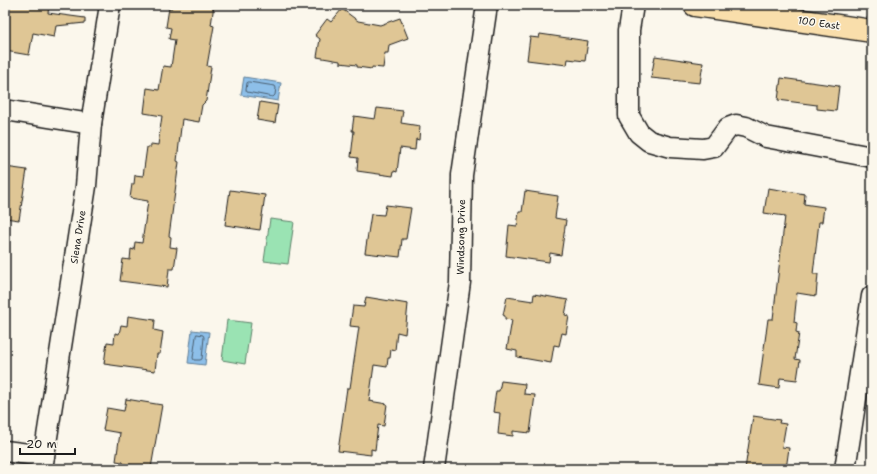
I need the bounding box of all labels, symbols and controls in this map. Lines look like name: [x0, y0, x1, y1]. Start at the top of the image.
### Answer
street label: 100 East: [797, 14, 841, 32]
street label: Windsong Drive: [454, 199, 468, 275]
street label: Siena Drive: [67, 209, 89, 265]
scale bar: [20, 430, 75, 456]
text: 20 m: [26, 436, 57, 452]

